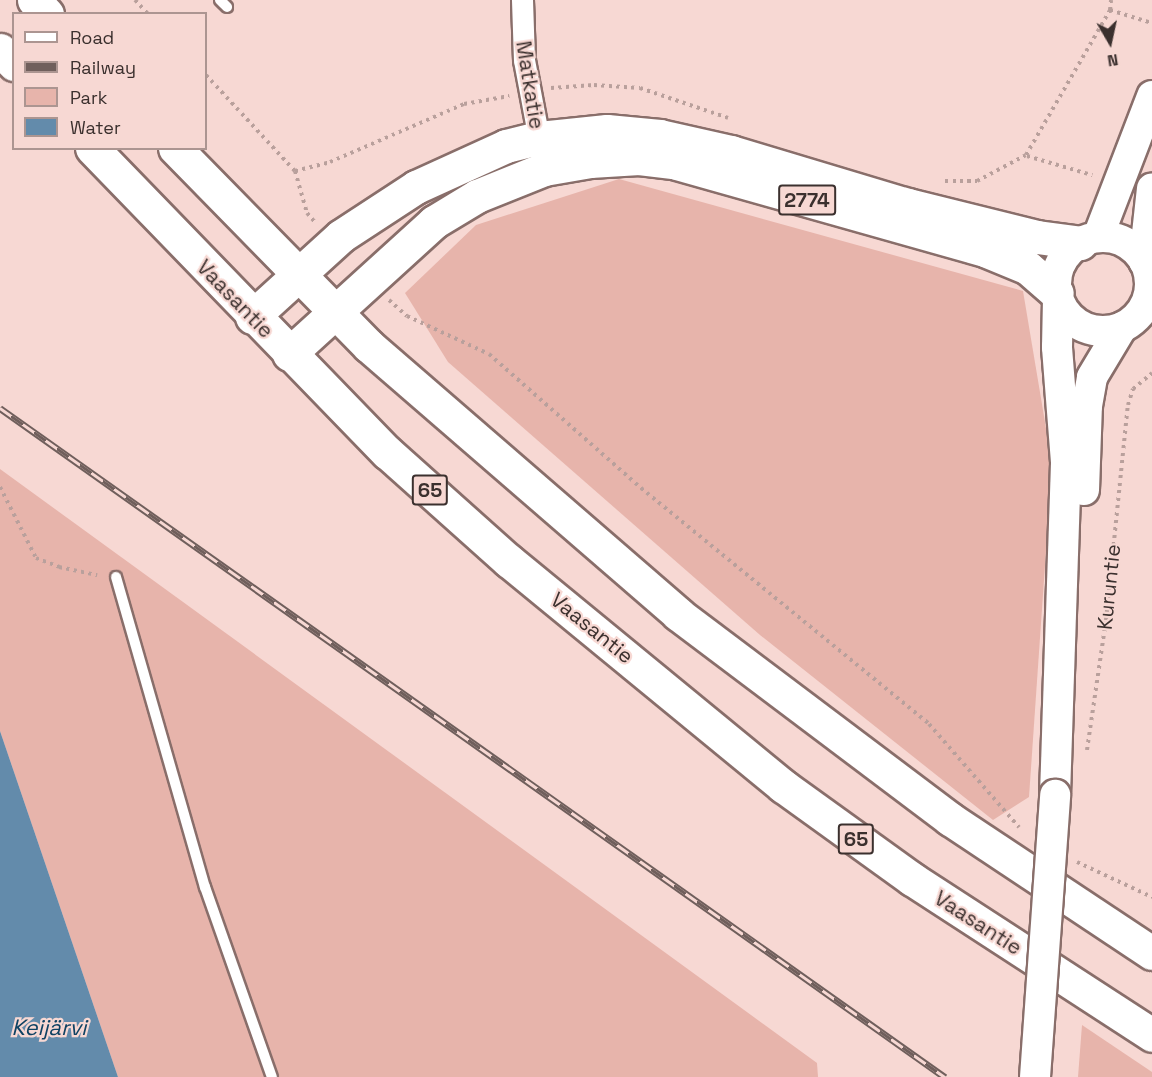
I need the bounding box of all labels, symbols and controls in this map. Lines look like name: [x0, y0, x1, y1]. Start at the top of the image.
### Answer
legend: [12, 12, 207, 150]
north arrow: [1080, 12, 1140, 72]
text: Road: [70, 26, 114, 49]
street label: Matkatie: [511, 39, 549, 131]
text: N: [1106, 49, 1120, 71]
text: Railway: [70, 56, 136, 79]
text: Park: [70, 86, 107, 109]
text: Water: [70, 116, 121, 139]
road number: 2774: [777, 183, 837, 217]
street label: Vaasantie: [191, 255, 279, 343]
road number: 65: [410, 473, 450, 507]
street label: Kuruntie: [1092, 543, 1126, 631]
street label: Vaasantie: [546, 587, 638, 669]
road number: 65: [836, 822, 876, 856]
street label: Vaasantie: [930, 885, 1026, 961]
water label: Keijärvi: [11, 1015, 87, 1041]

